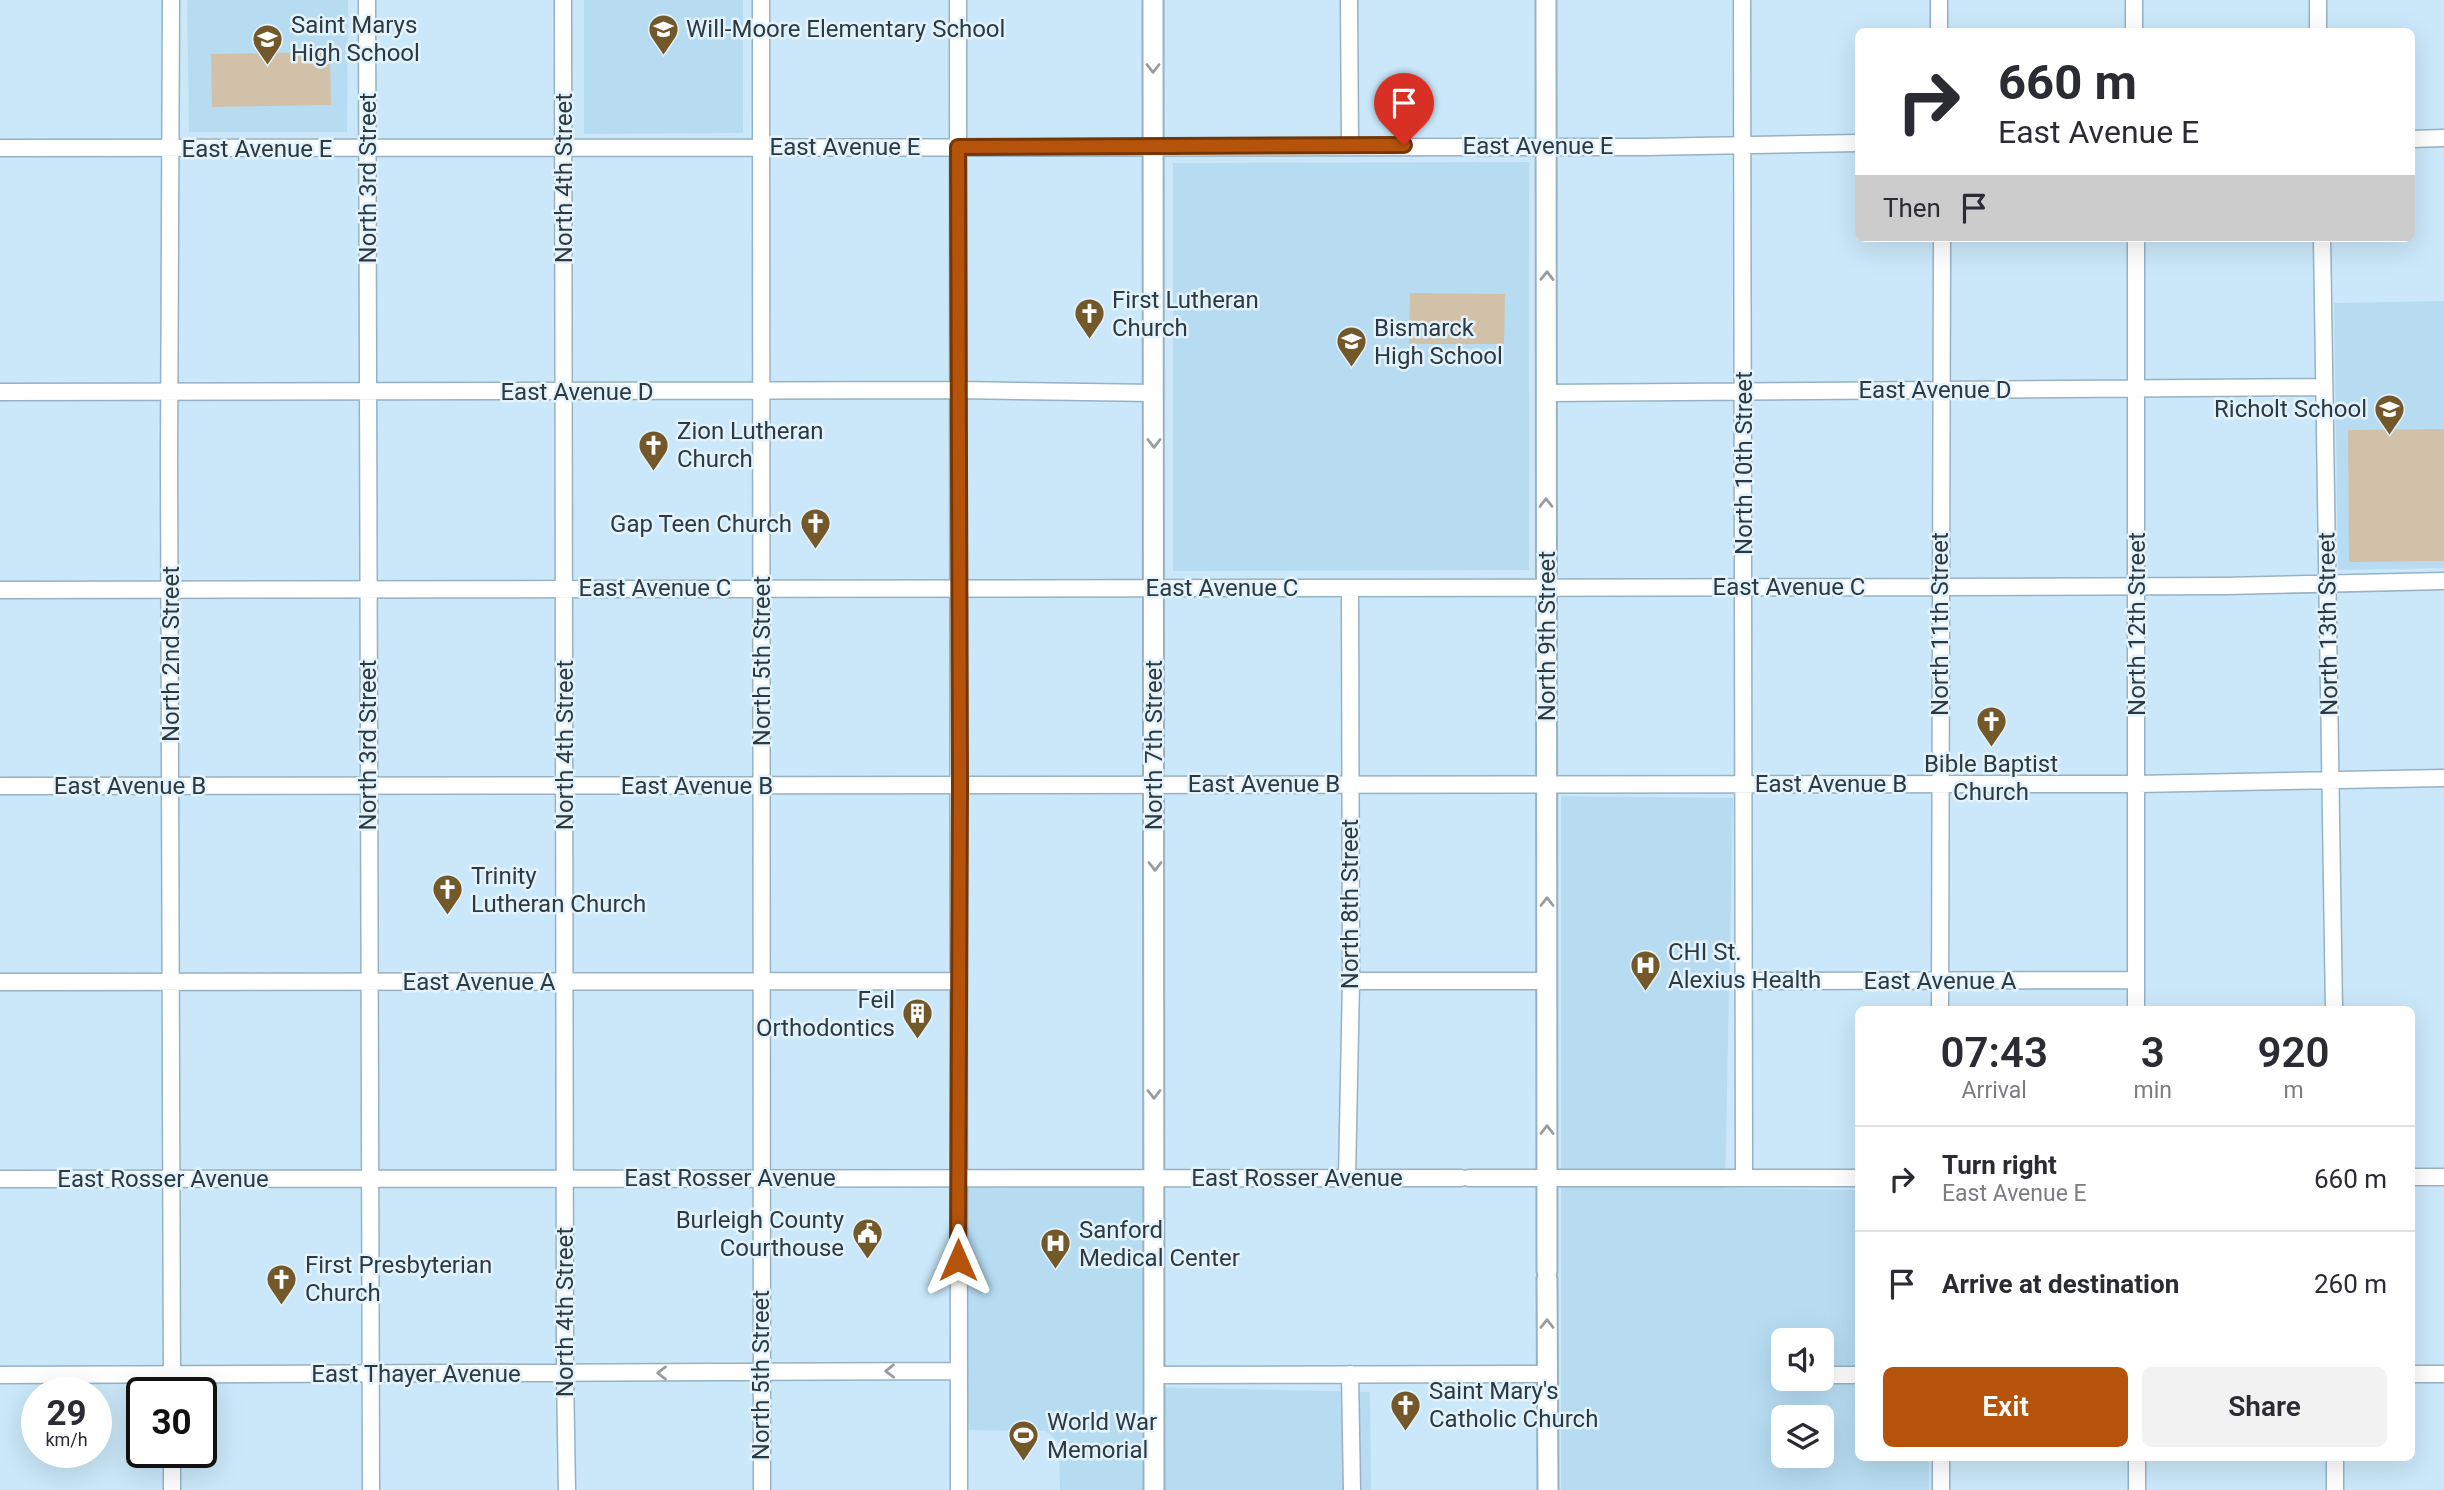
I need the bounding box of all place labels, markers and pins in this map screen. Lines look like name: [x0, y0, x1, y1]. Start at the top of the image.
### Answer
place label: Saint Marys High School: [291, 11, 420, 67]
school or university icon: Will-Moore Elementary School: [646, 12, 680, 56]
place label: Will-Moore Elementary School: [686, 15, 1005, 43]
school or university icon: Saint Marys High School: [251, 22, 285, 66]
pin: [1374, 73, 1434, 145]
place label: First Lutheran Church: [1112, 286, 1259, 342]
church icon: First Lutheran Church: [1072, 297, 1106, 341]
place label: Bismarck High School: [1374, 314, 1503, 370]
school or university icon: Bismarck High School: [1334, 325, 1368, 369]
school or university icon: Richolt School: [2373, 392, 2407, 436]
place label: Richolt School: [2214, 395, 2367, 423]
place label: Zion Lutheran Church: [677, 417, 824, 473]
church icon: Zion Lutheran Church: [637, 428, 671, 472]
church icon: Gap Teen Church: [798, 507, 832, 551]
place label: Gap Teen Church: [610, 510, 792, 538]
church icon: Bible Baptist Church: [1974, 705, 2008, 749]
place label: Bible Baptist Church: [1924, 750, 2058, 806]
place label: Trinity Lutheran Church: [471, 862, 646, 918]
church icon: Trinity Lutheran Church: [431, 873, 465, 917]
place label: CHI St. Alexius Health: [1668, 938, 1821, 994]
hospital icon: CHI St. Alexius Health: [1628, 949, 1662, 993]
place label: Feil Orthodontics: [756, 986, 895, 1042]
building icon: Feil Orthodontics: [901, 997, 935, 1041]
place label: Burleigh County Courthouse: [676, 1206, 845, 1262]
place label: Sanford Medical Center: [1079, 1216, 1240, 1272]
public building icon: Burleigh County Courthouse: [850, 1217, 884, 1261]
hospital icon: Sanford Medical Center: [1039, 1227, 1073, 1271]
place label: First Presbyterian Church: [305, 1251, 492, 1307]
church icon: First Presbyterian Church: [265, 1262, 299, 1306]
place label: Saint Mary's Catholic Church: [1429, 1377, 1598, 1433]
church icon: Saint Mary's Catholic Church: [1389, 1388, 1423, 1432]
place label: World War Memorial: [1047, 1408, 1157, 1464]
sports icon: World War Memorial: [1007, 1419, 1041, 1463]

